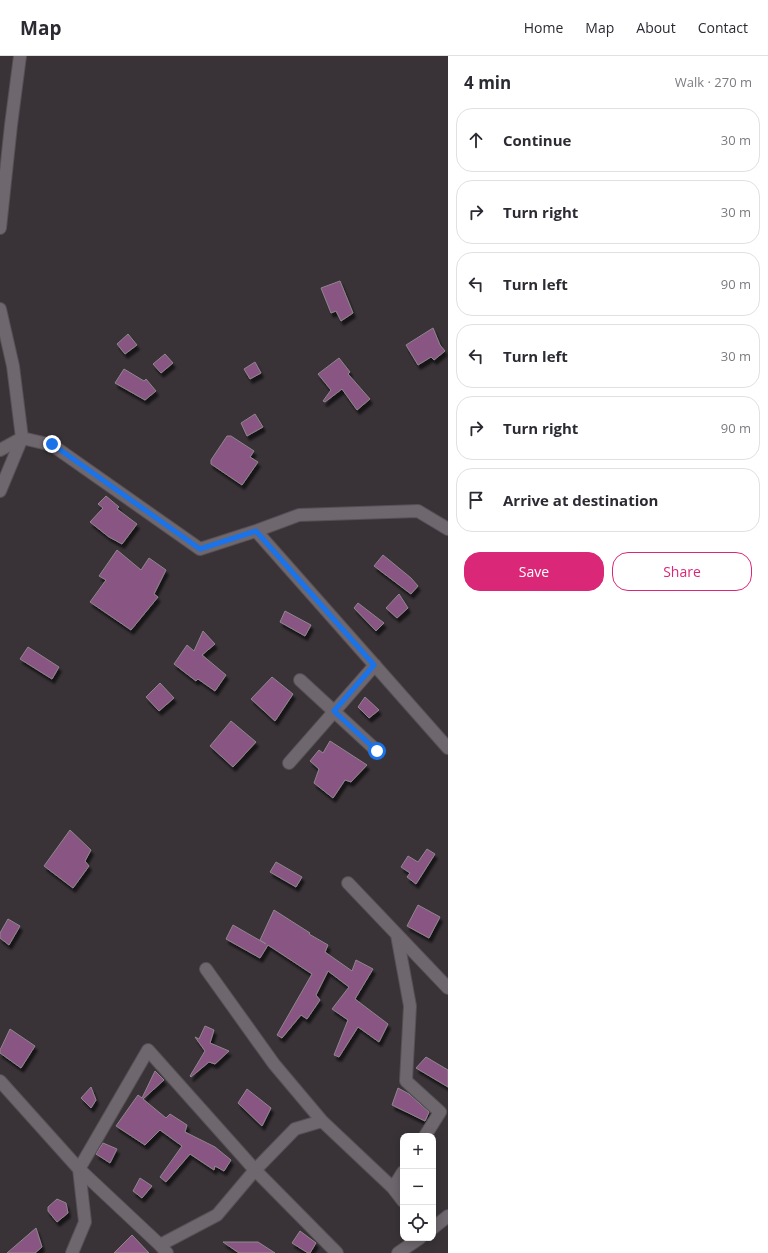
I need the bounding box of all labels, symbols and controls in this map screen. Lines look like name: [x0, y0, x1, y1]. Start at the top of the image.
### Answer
text: Map: [20, 15, 61, 41]
text: Home: [524, 18, 563, 37]
text: Map: [585, 18, 614, 37]
text: About: [636, 18, 676, 37]
text: Contact: [698, 18, 748, 37]
text: 4 min: [464, 71, 511, 94]
text: Walk · 270 m: [675, 73, 752, 91]
icon: ahead: [465, 129, 487, 151]
text: Continue: [503, 130, 571, 150]
text: 30 m: [721, 131, 751, 149]
icon: right: [465, 201, 487, 223]
text: Turn right: [503, 202, 578, 222]
text: 30 m: [721, 203, 751, 221]
icon: left: [465, 273, 487, 295]
text: Turn left: [503, 274, 568, 294]
text: 90 m: [721, 275, 751, 293]
icon: left: [465, 345, 487, 367]
text: Turn left: [503, 346, 568, 366]
text: 30 m: [721, 347, 751, 365]
icon: right: [465, 417, 487, 439]
text: Turn right: [503, 418, 578, 438]
text: 90 m: [721, 419, 751, 437]
route end: [43, 435, 61, 453]
icon: arrive: [465, 489, 487, 511]
text: Arrive at destination: [503, 490, 658, 510]
button: Save: [464, 552, 604, 591]
button: Share: [612, 552, 752, 591]
route start: [368, 742, 386, 760]
map controls: [400, 1133, 436, 1241]
button: +: [400, 1133, 436, 1169]
button: −: [400, 1169, 436, 1205]
button: locate: [400, 1205, 436, 1241]

